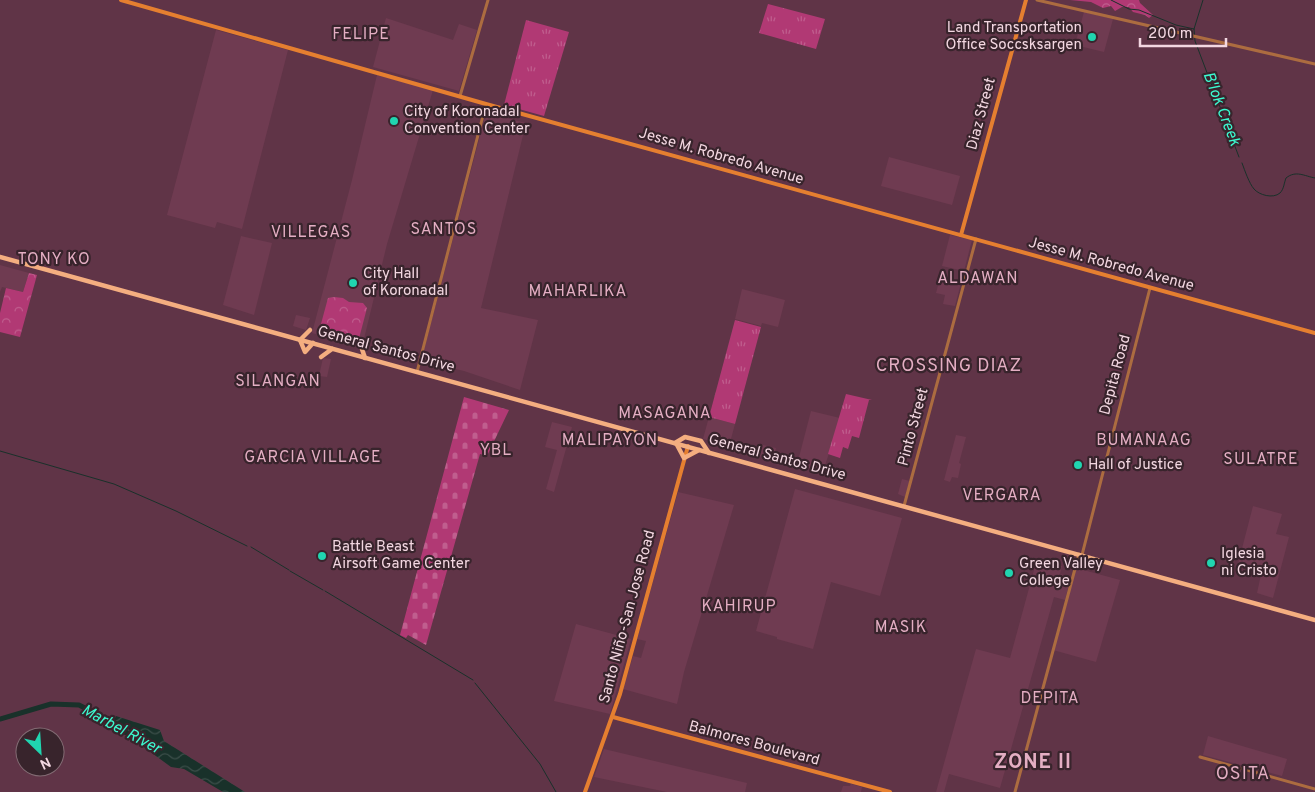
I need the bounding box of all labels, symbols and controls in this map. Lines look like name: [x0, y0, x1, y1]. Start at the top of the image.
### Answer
scale bar: [1140, 15, 1226, 47]
place label: Land Transportation Office Soccsksargen: [945, 19, 1082, 55]
district label: FELIPE: [332, 25, 390, 45]
text: 200 m: [1148, 25, 1193, 44]
marker: Land Transportation Office Soccsksargen: [1086, 31, 1098, 43]
water label: B'lok Creek: [1198, 69, 1245, 150]
street label: Diaz Street: [963, 76, 1001, 152]
place label: City of Koronadal Convention Center: [404, 103, 530, 139]
marker: City of Koronadal Convention Center: [388, 115, 400, 127]
street label: Jesse M. Robredo Avenue: [636, 124, 806, 190]
district label: SANTOS: [411, 220, 477, 240]
district label: VILLEGAS: [271, 223, 351, 243]
street label: Jesse M. Robredo Avenue: [1026, 234, 1196, 296]
district label: TONY KO: [17, 250, 91, 270]
place label: City Hall of Koronadal: [363, 265, 448, 301]
district label: ALDAWAN: [937, 269, 1019, 289]
marker: City Hall of Koronadal: [347, 277, 359, 289]
district label: MAHARLIKA: [529, 282, 627, 302]
street label: General Santos Drive: [315, 323, 457, 377]
street label: Depita Road: [1096, 333, 1136, 417]
district label: CROSSING DIAZ: [876, 355, 1022, 378]
district label: SILANGAN: [235, 372, 321, 392]
street label: Pinto Street: [894, 386, 934, 468]
district label: MASAGANA: [618, 404, 712, 424]
district label: MALIPAYON: [562, 431, 658, 451]
street label: General Santos Drive: [706, 431, 848, 485]
district label: BUMANAAG: [1096, 431, 1192, 451]
district label: YBL: [480, 441, 512, 461]
district label: GARCIA VILLAGE: [244, 448, 382, 468]
district label: SULATRE: [1223, 450, 1299, 470]
place label: Hall of Justice: [1088, 456, 1182, 475]
marker: Hall of Justice: [1072, 459, 1084, 471]
district label: VERGARA: [962, 486, 1042, 506]
street label: Santo Niño-San Jose Road: [596, 528, 660, 706]
place label: Battle Beast Airsoft Game Center: [332, 538, 470, 574]
place label: Iglesia ni Cristo: [1221, 545, 1277, 581]
marker: Battle Beast Airsoft Game Center: [316, 550, 328, 562]
place label: Green Valley College: [1019, 555, 1103, 591]
marker: Iglesia ni Cristo: [1205, 557, 1217, 569]
marker: Green Valley College: [1003, 567, 1015, 579]
district label: KAHIRUP: [701, 597, 777, 617]
district label: MASIK: [875, 618, 927, 638]
district label: DEPITA: [1020, 689, 1080, 709]
water label: Marbel River: [78, 701, 166, 760]
street label: Balmores Boulevard: [686, 717, 822, 771]
north arrow: [15, 727, 65, 777]
district label: ZONE II: [994, 750, 1072, 776]
text: N: [37, 753, 53, 772]
district label: OSITA: [1216, 763, 1270, 786]

